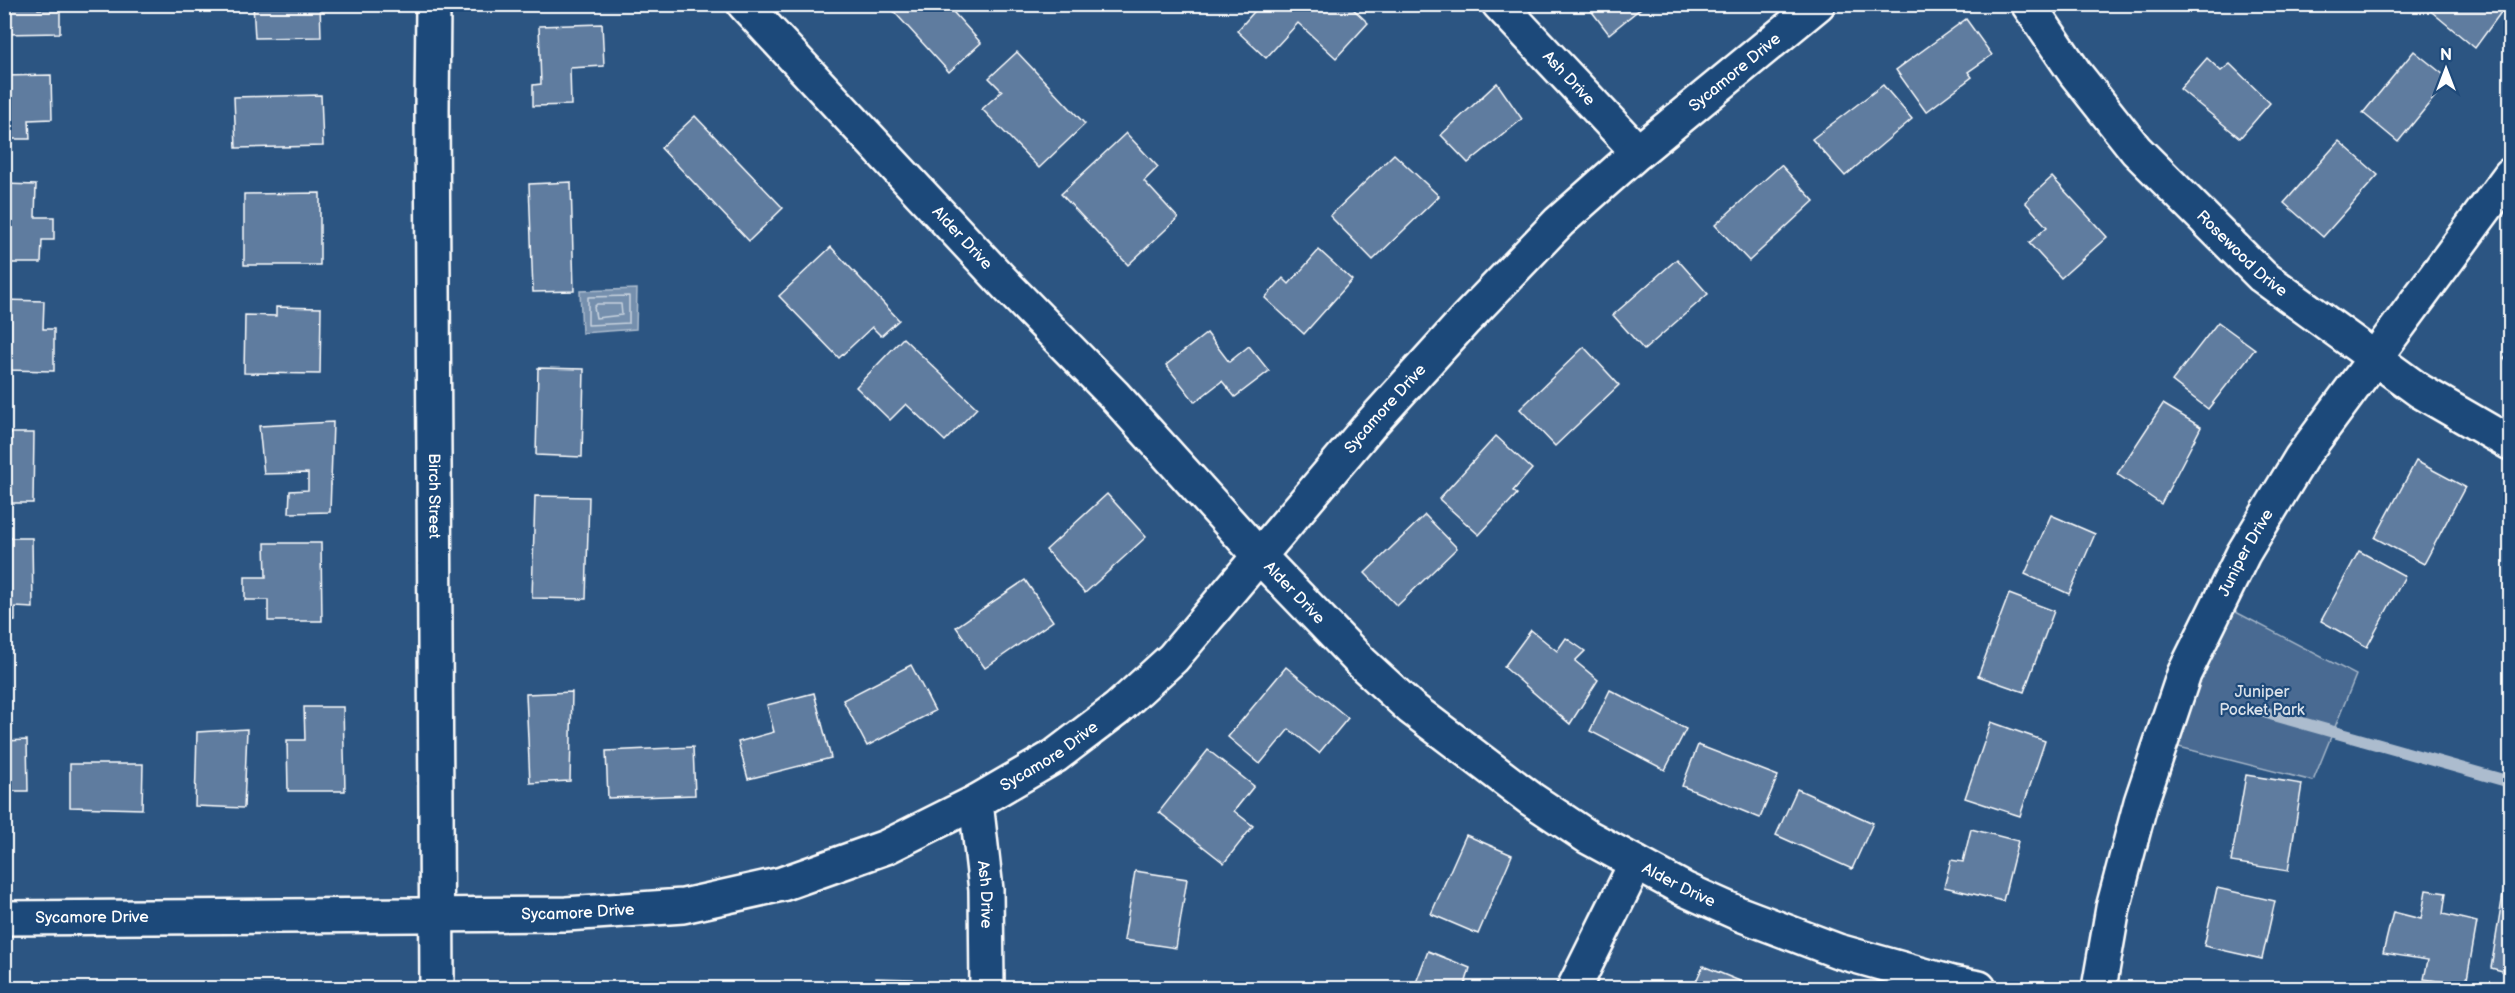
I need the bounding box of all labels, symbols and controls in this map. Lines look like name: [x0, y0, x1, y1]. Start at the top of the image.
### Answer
street label: Sycamore Drive: [1685, 29, 1785, 116]
north arrow: [2416, 39, 2476, 99]
text: N: [2440, 46, 2452, 65]
street label: Ash Drive: [1539, 47, 1599, 110]
street label: Alder Drive: [928, 202, 997, 274]
street label: Rosewood Drive: [2192, 206, 2291, 301]
street label: Sycamore Drive: [1340, 360, 1430, 457]
street label: Birch Street: [424, 453, 444, 539]
street label: Juniper Drive: [2214, 505, 2278, 599]
street label: Alder Drive: [1260, 557, 1329, 628]
park label: Juniper Pocket Park: [2219, 683, 2305, 720]
street label: Sycamore Drive: [997, 717, 1102, 795]
street label: Alder Drive: [1639, 859, 1719, 912]
street label: Ash Drive: [973, 860, 996, 929]
street label: Sycamore Drive: [521, 900, 636, 924]
street label: Sycamore Drive: [35, 907, 149, 927]

